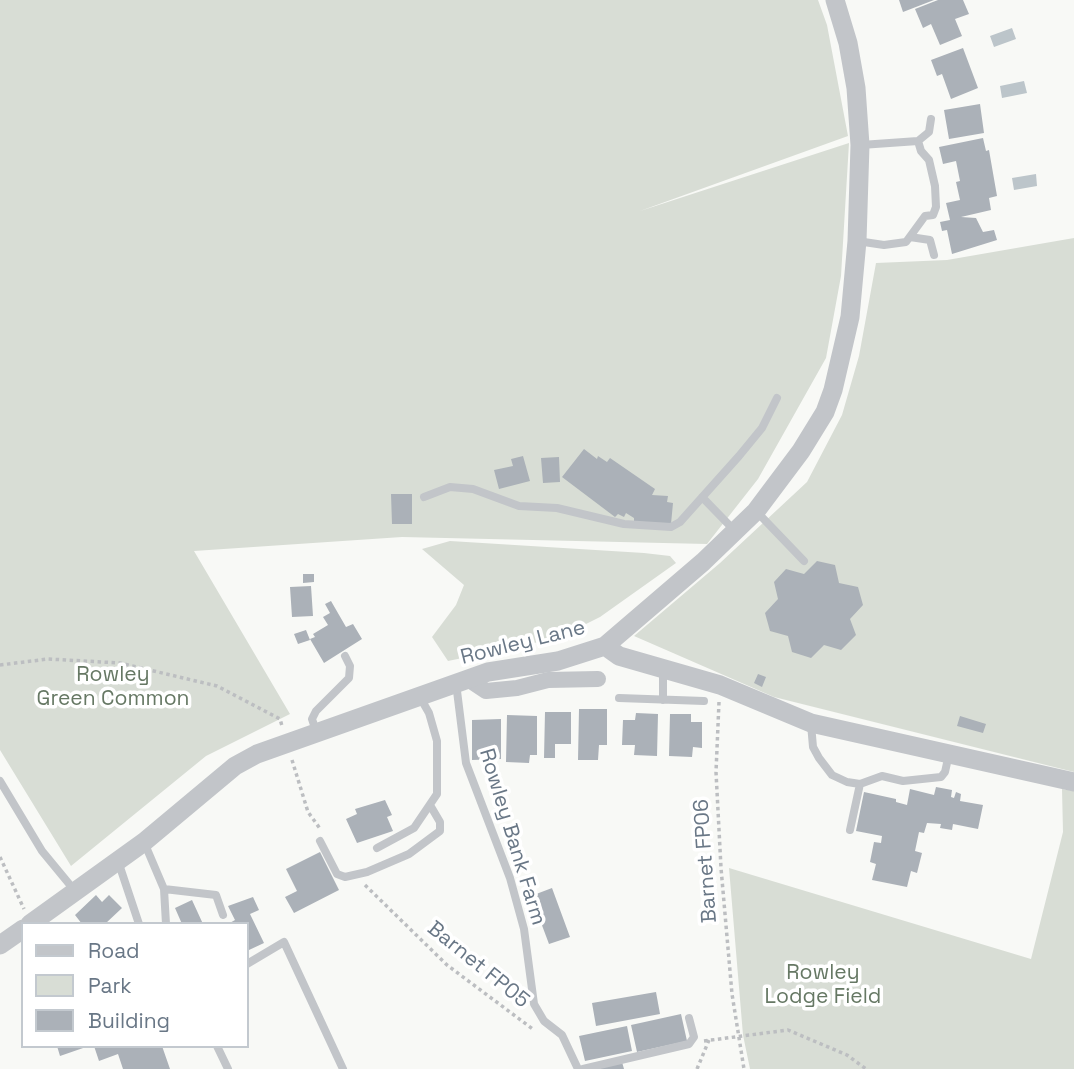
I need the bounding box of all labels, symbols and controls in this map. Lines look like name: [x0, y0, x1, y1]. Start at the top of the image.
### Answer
street label: Rowley Lane: [458, 615, 588, 671]
park label: Rowley Green Common: [37, 662, 189, 712]
street label: Rowley Bank Farm: [473, 746, 551, 928]
street label: Barnet FP06: [689, 798, 723, 924]
street label: Barnet FP05: [422, 916, 534, 1014]
legend: [21, 922, 248, 1048]
text: Road: [88, 937, 140, 964]
park label: Rowley Lodge Field: [765, 960, 881, 1010]
text: Park: [88, 972, 132, 999]
text: Building: [88, 1007, 170, 1034]

